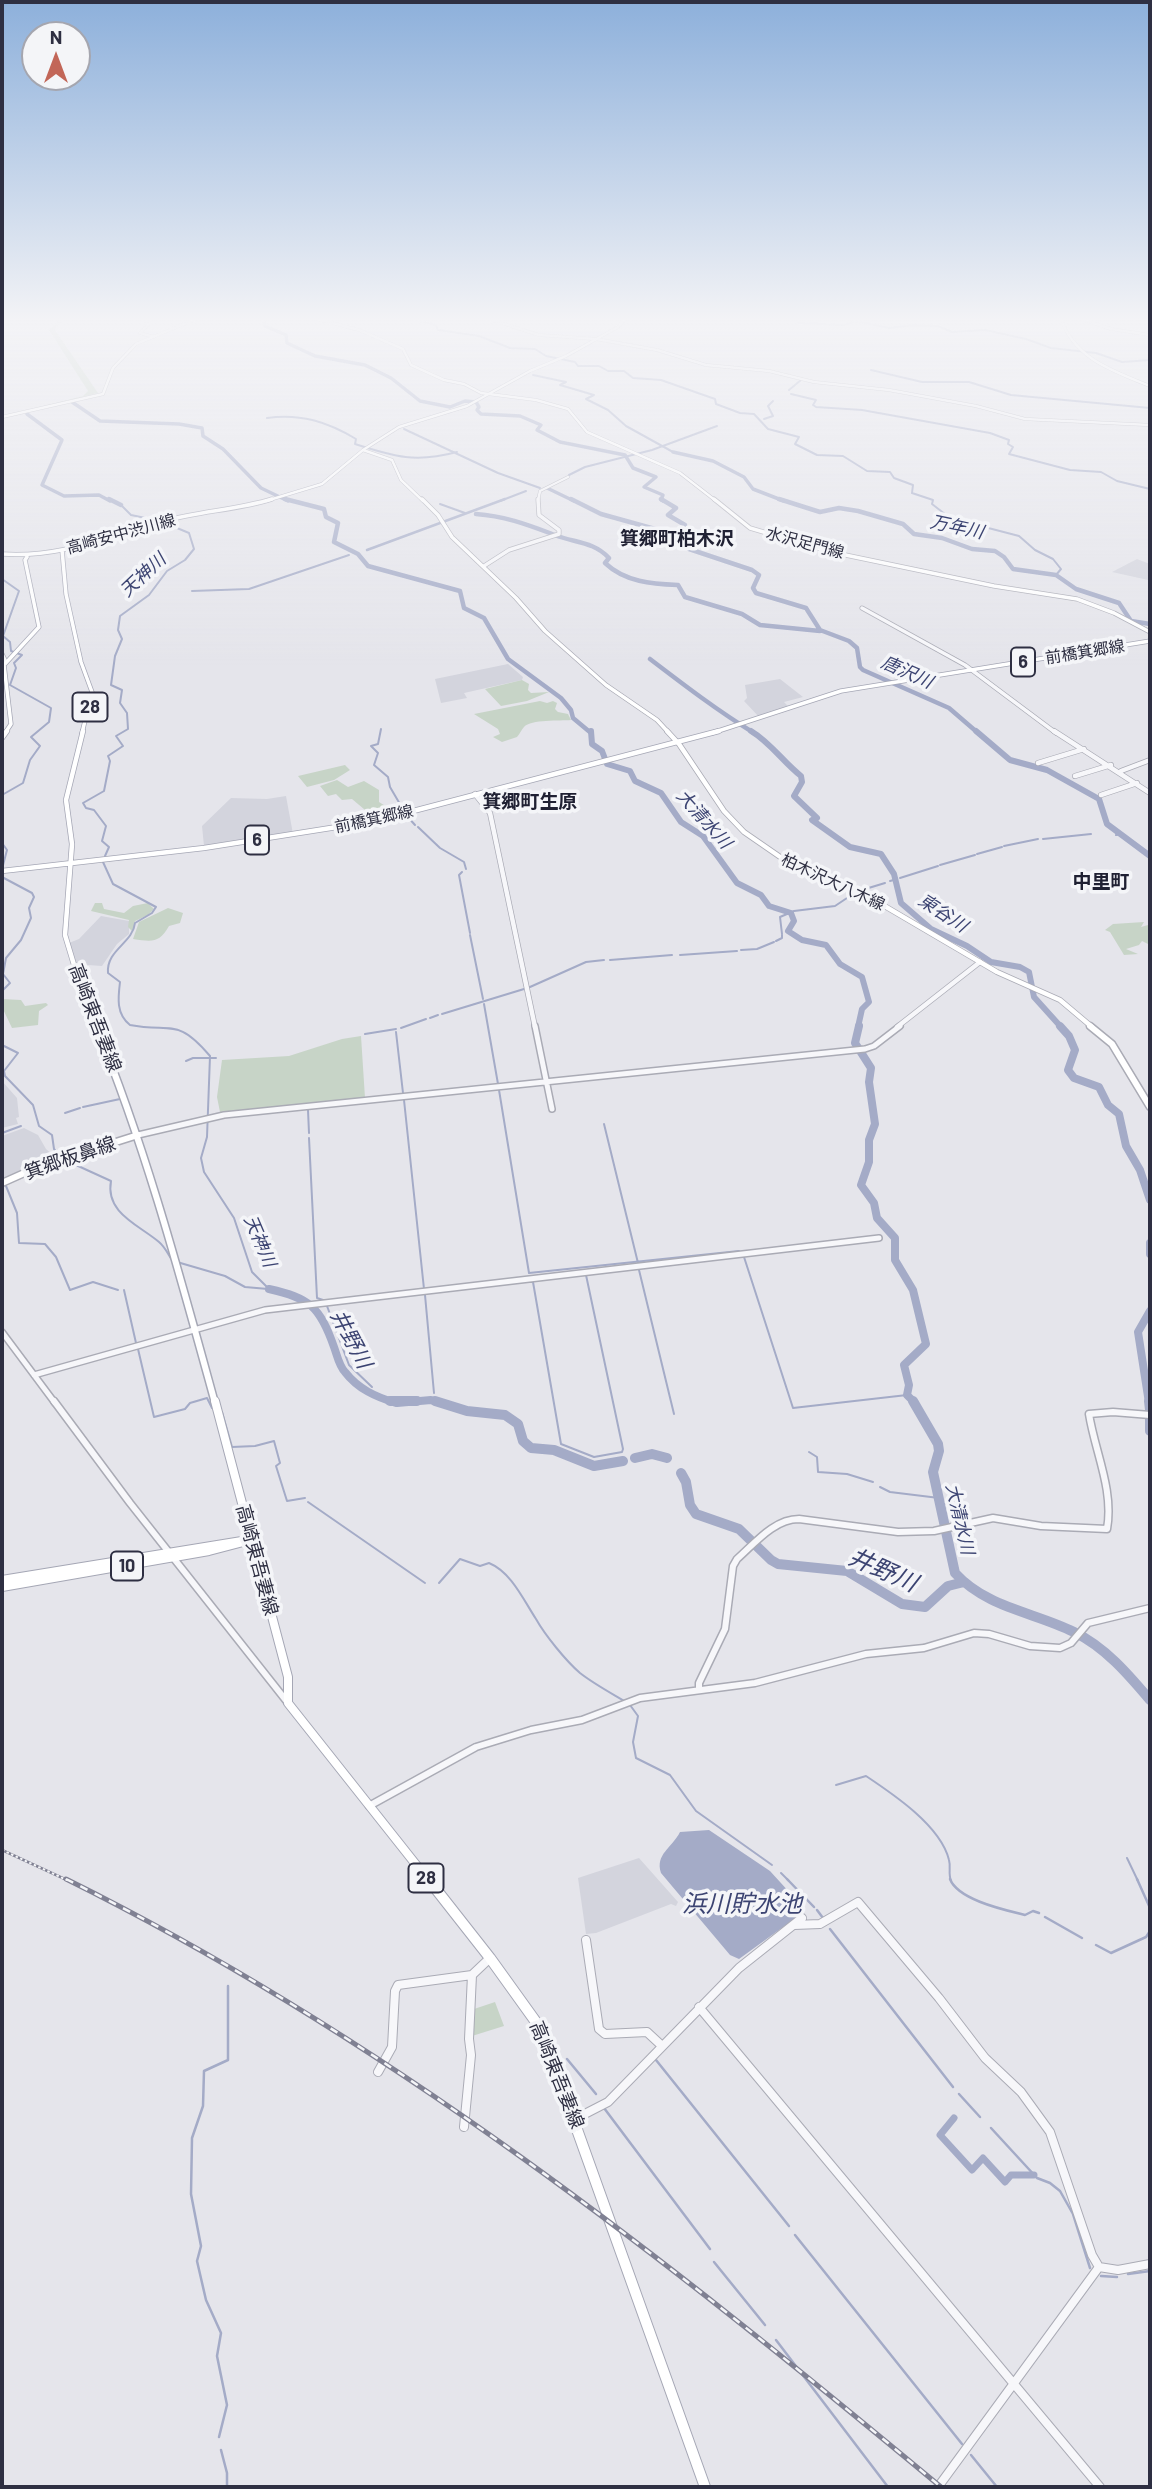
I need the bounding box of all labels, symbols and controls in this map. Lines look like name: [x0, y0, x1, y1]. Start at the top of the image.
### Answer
north arrow: [21, 21, 91, 91]
text: N: [50, 25, 62, 48]
street label: 高崎安中渋川線: [64, 510, 178, 558]
water label: 万年川: [928, 511, 986, 543]
street label: 水沢足門線: [764, 523, 846, 563]
district label: 箕郷町柏木沢: [620, 528, 734, 550]
water label: 天神川: [116, 549, 170, 601]
street label: 前橋箕郷線: [1044, 636, 1126, 668]
road number: 6: [1011, 648, 1035, 676]
water label: 唐沢川: [878, 651, 936, 693]
road number: 28: [72, 692, 108, 722]
water label: 大清水川: [672, 785, 736, 853]
district label: 箕郷町生原: [483, 791, 577, 813]
street label: 前橋箕郷線: [333, 801, 415, 837]
road number: 6: [245, 826, 269, 854]
street label: 柏木沢大八木線: [778, 850, 888, 914]
district label: 中里町: [1073, 871, 1129, 893]
water label: 東谷川: [914, 889, 972, 937]
street label: 高崎東吾妻線: [64, 961, 126, 1075]
street label: 箕郷板鼻線: [21, 1132, 119, 1184]
water label: 天神川: [240, 1212, 280, 1270]
water label: 井野川: [325, 1305, 377, 1373]
water label: 大清水川: [941, 1481, 979, 1557]
street label: 高崎東吾妻線: [231, 1502, 283, 1618]
water label: 井野川: [844, 1542, 922, 1598]
road number: 10: [111, 1552, 143, 1581]
road number: 28: [408, 1864, 444, 1892]
water label: 浜川貯水池: [682, 1890, 802, 1918]
street label: 高崎東吾妻線: [525, 2018, 589, 2132]

